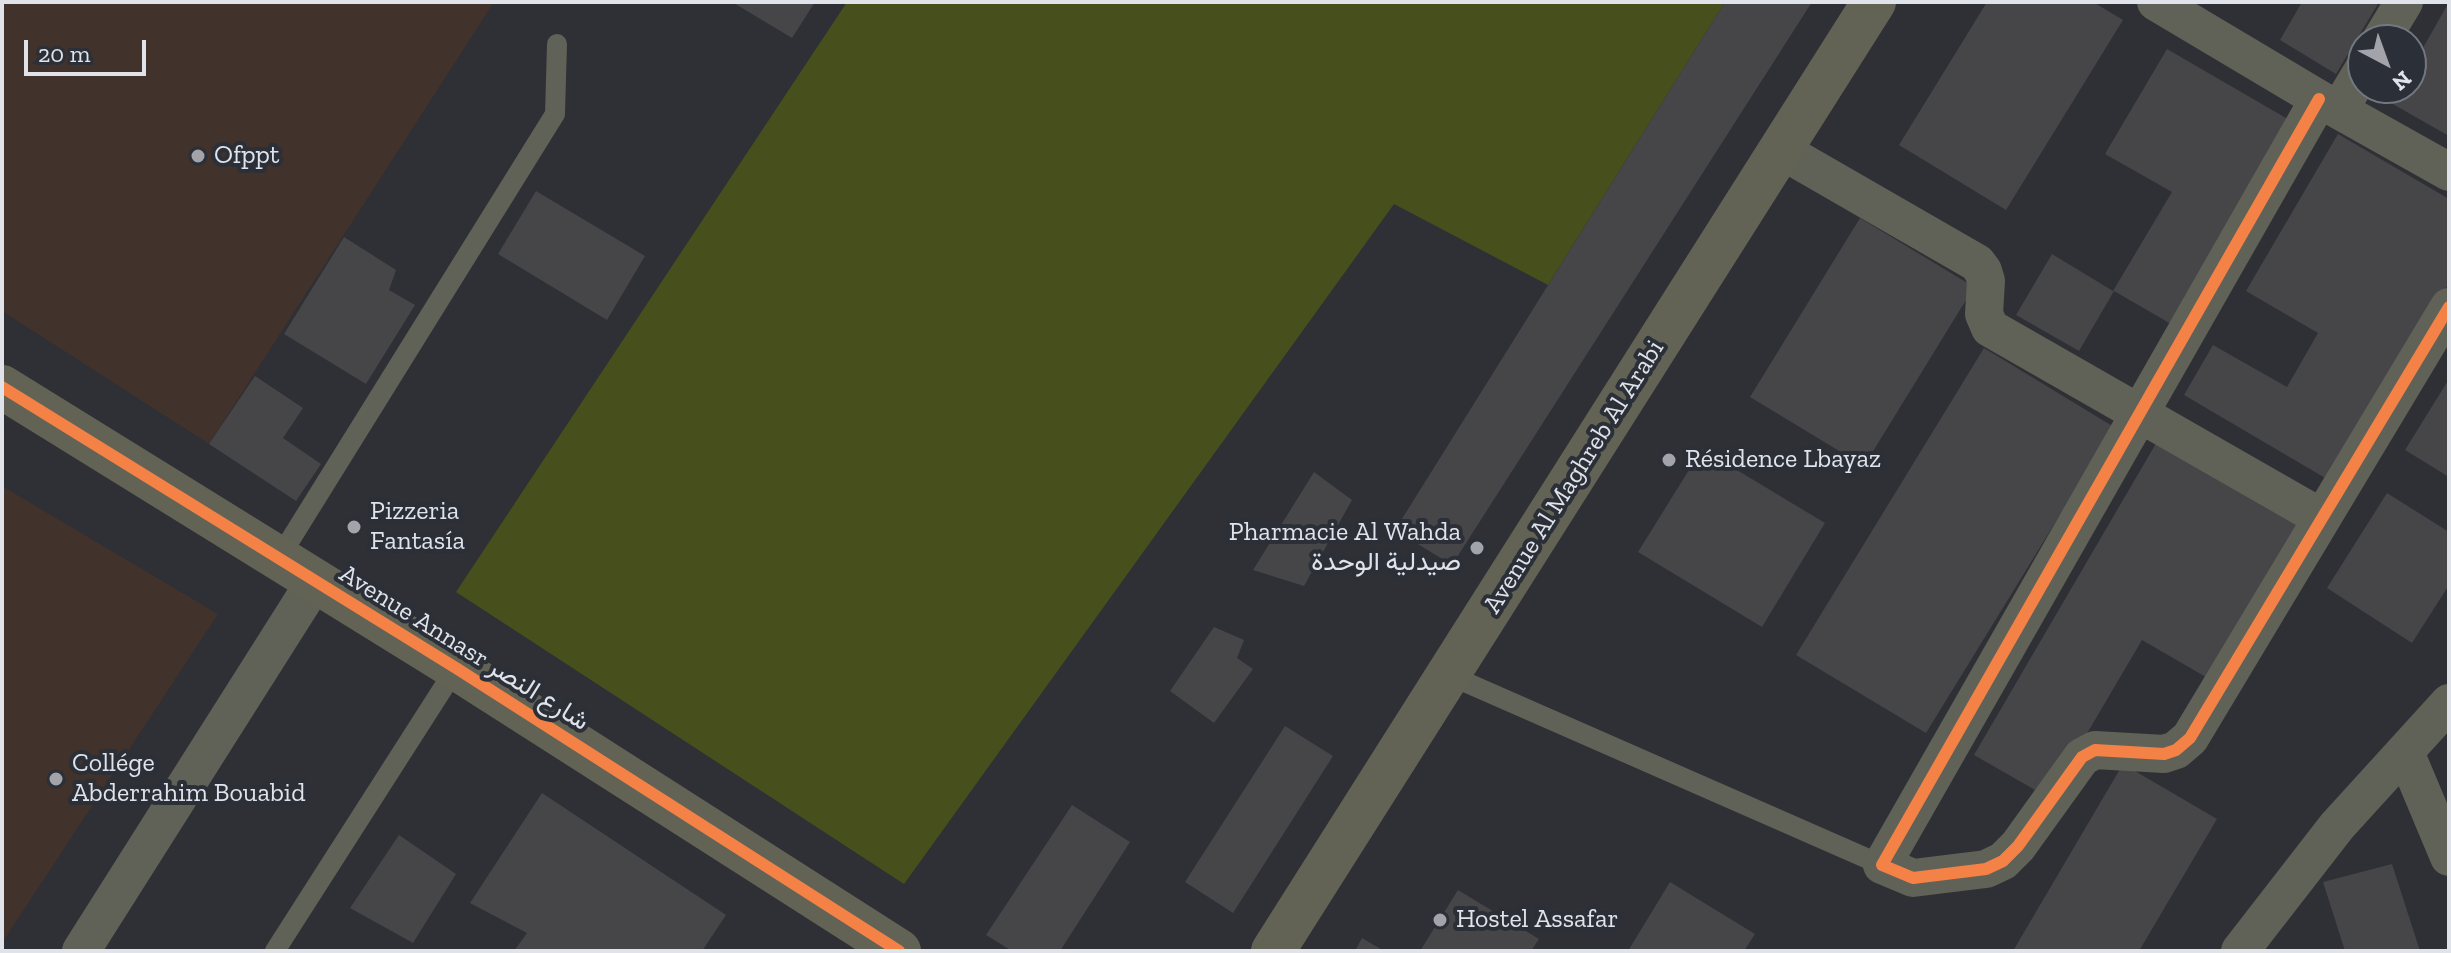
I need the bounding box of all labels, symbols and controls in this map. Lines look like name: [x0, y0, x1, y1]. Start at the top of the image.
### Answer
scale bar: [28, 24, 150, 74]
north arrow: [2347, 24, 2427, 104]
text: 20 m: [38, 39, 90, 68]
text: N: [2387, 65, 2417, 97]
place label: Ofppt: [214, 140, 279, 172]
marker: Ofppt: [189, 147, 207, 165]
street label: Avenue Al Maghreb Al Arabi: [1477, 335, 1671, 619]
place label: Résidence Lbayaz: [1685, 444, 1881, 476]
marker: Résidence Lbayaz: [1660, 451, 1678, 469]
place label: Pizzeria Fantasía: [370, 496, 465, 558]
place label: Pharmacie Al Wahda صيدلية الوحدة: [1229, 517, 1461, 578]
marker: Pizzeria Fantasía: [345, 518, 363, 536]
marker: Pharmacie Al Wahda صيدلية الوحدة: [1468, 539, 1486, 557]
street label: Avenue Annasr شارع النصر: [333, 558, 595, 738]
place label: Collége Abderrahim Bouabid: [72, 748, 305, 810]
marker: Collége Abderrahim Bouabid: [47, 770, 65, 788]
place label: Hostel Assafar: [1456, 904, 1618, 936]
marker: Hostel Assafar: [1431, 911, 1449, 929]

